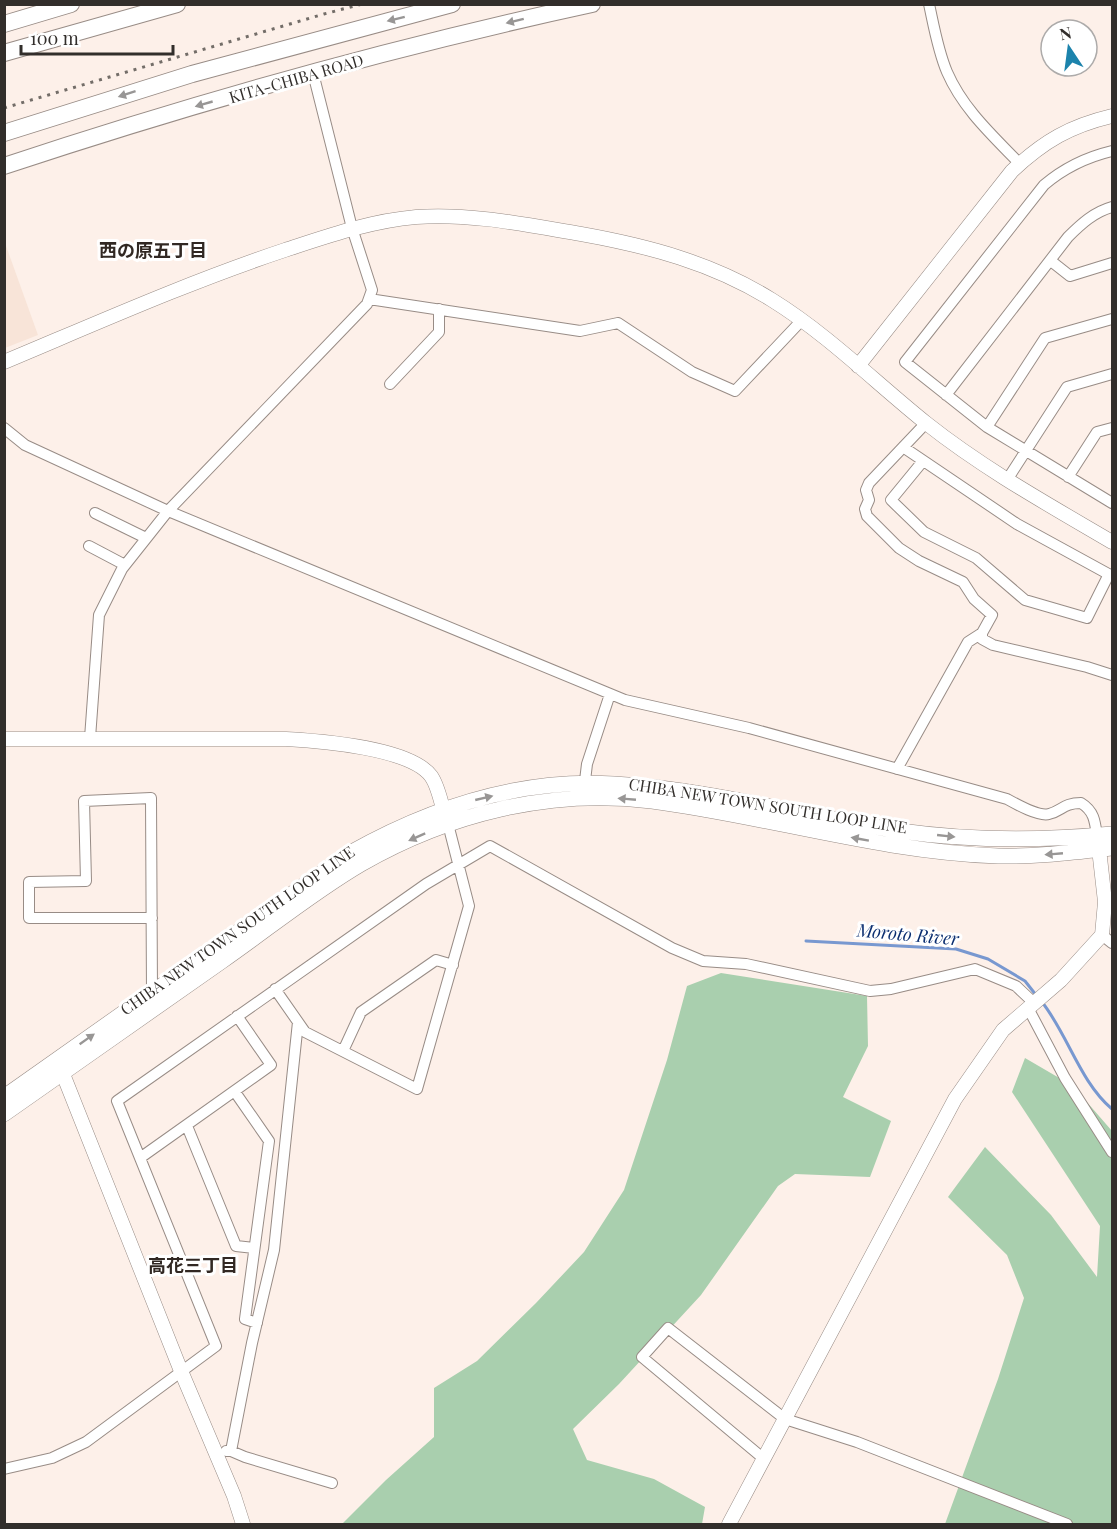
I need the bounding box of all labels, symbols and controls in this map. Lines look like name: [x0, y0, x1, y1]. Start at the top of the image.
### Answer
one-way arrow: [386, 14, 405, 24]
one-way arrow: [505, 17, 524, 27]
scale bar: [21, 18, 172, 56]
north arrow: [1039, 18, 1099, 78]
text: N: [1058, 21, 1074, 44]
text: 100 m: [30, 26, 79, 50]
street label: KITA-CHIBA ROAD: [226, 49, 366, 107]
one-way arrow: [118, 90, 136, 99]
one-way arrow: [195, 100, 213, 109]
district label: 西の原五丁目: [99, 238, 207, 262]
street label: CHIBA NEW TOWN SOUTH LOOP LINE: [627, 773, 909, 837]
one-way arrow: [475, 792, 493, 802]
one-way arrow: [617, 794, 636, 804]
one-way arrow: [937, 831, 956, 841]
one-way arrow: [407, 832, 425, 842]
one-way arrow: [851, 834, 870, 843]
street label: CHIBA NEW TOWN SOUTH LOOP LINE: [116, 841, 358, 1019]
one-way arrow: [1045, 849, 1064, 859]
water label: Moroto River: [855, 918, 961, 951]
one-way arrow: [78, 1033, 94, 1045]
district label: 高花三丁目: [148, 1253, 238, 1277]

